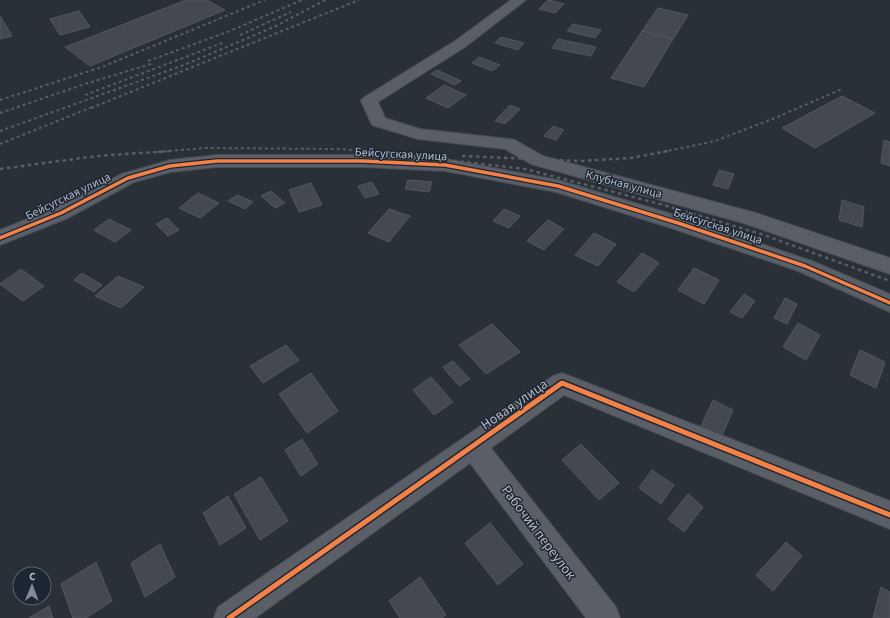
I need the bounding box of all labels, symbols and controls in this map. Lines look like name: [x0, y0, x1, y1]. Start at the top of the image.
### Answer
street label: Бейсугская улица: [354, 144, 448, 165]
street label: Клубная улица: [584, 166, 664, 203]
street label: Бейсугская улица: [23, 169, 114, 224]
street label: Бейсугская улица: [671, 204, 765, 249]
street label: Новая улица: [477, 374, 552, 435]
street label: Рабочий переулок: [496, 481, 580, 584]
north arrow: [12, 566, 52, 606]
text: С: [29, 569, 36, 584]

